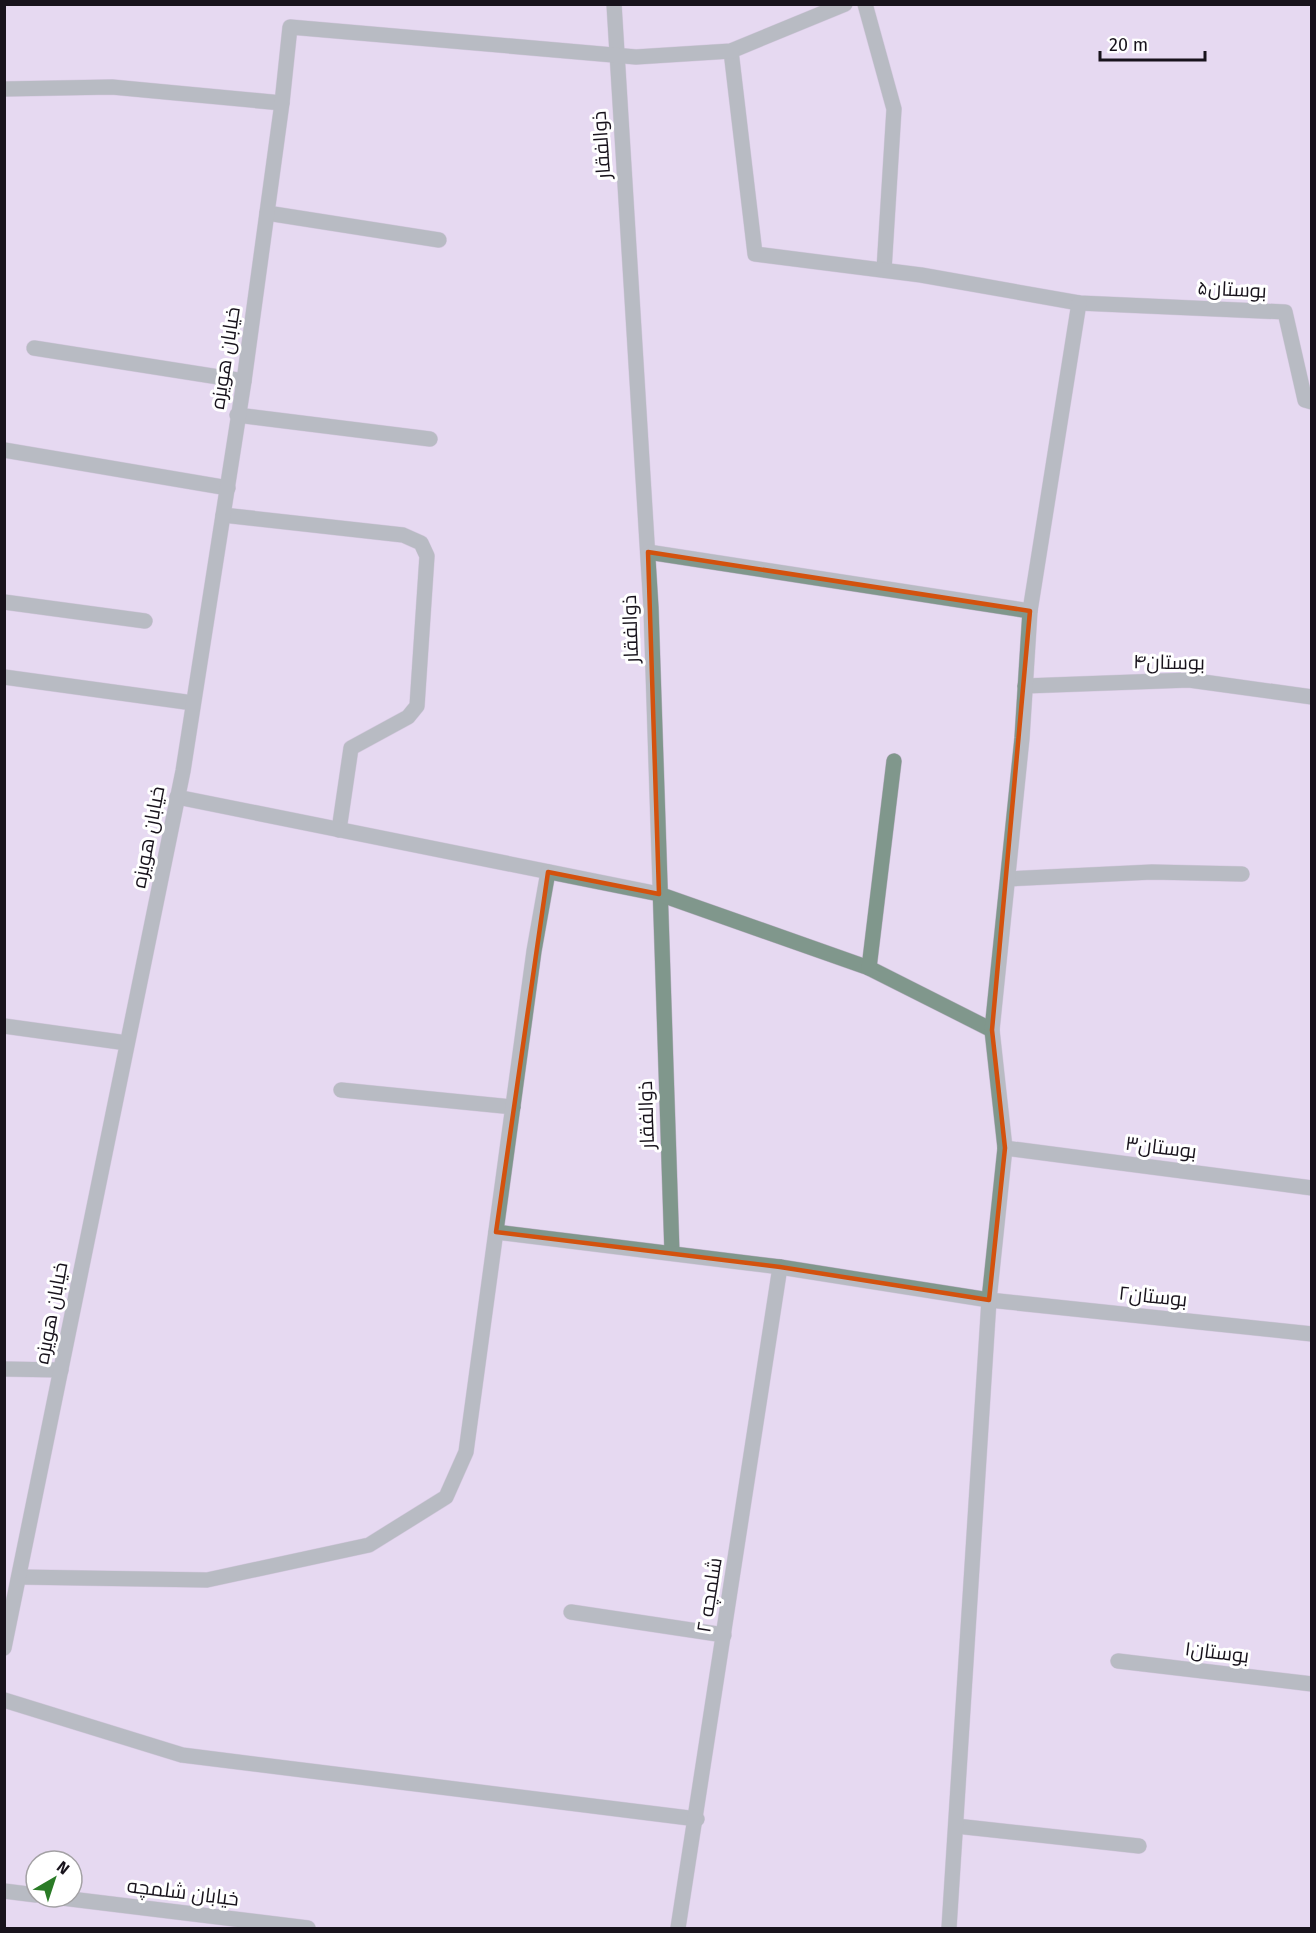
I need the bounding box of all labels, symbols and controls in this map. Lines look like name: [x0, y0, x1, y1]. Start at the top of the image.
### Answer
scale bar: [1100, 24, 1205, 62]
text: 20 m: [1109, 34, 1148, 56]
street label: ذوالفقار: [587, 110, 615, 181]
street label: بوستان۵: [1197, 275, 1267, 304]
street label: خیابان هویزه: [205, 305, 246, 411]
street label: ذوالفقار: [617, 595, 643, 664]
street label: بوستان۴: [1133, 649, 1205, 676]
street label: خیابان هویزه: [126, 784, 171, 890]
street label: ذوالفقار: [633, 1081, 659, 1150]
street label: بوستان۳: [1124, 1131, 1198, 1164]
street label: خیابان هویزه: [29, 1260, 74, 1366]
street label: بوستان۲: [1117, 1280, 1189, 1313]
street label: شلمچه ۲: [691, 1556, 728, 1634]
street label: بوستان۱: [1183, 1636, 1251, 1669]
north arrow: [24, 1849, 84, 1909]
text: N: [53, 1857, 73, 1878]
street label: خیابان شلمچه: [126, 1873, 240, 1912]

